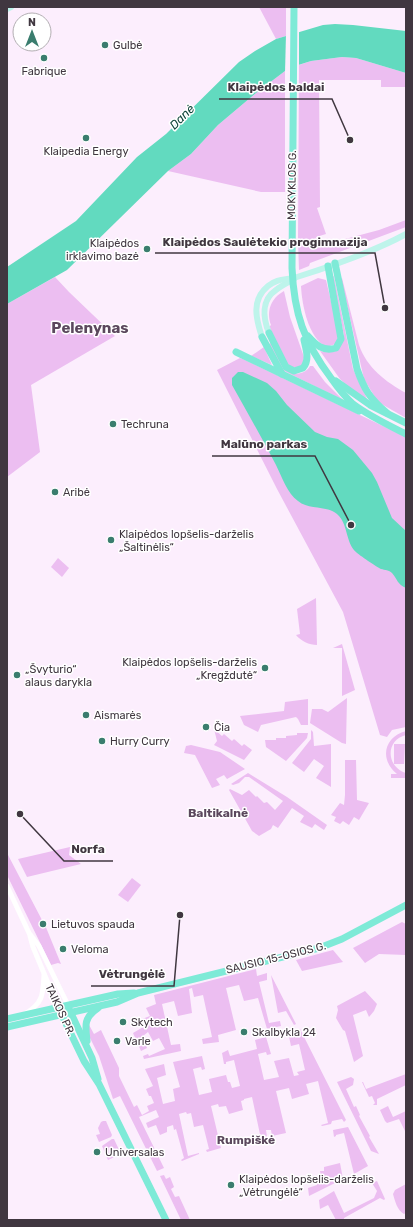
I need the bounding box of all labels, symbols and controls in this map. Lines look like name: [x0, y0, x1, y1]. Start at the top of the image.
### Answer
north arrow: [12, 12, 52, 52]
text: N: [28, 16, 36, 29]
place label: Gulbė: [113, 39, 143, 52]
marker: Gulbė: [100, 40, 110, 50]
marker: Fabrique: [39, 53, 49, 63]
place label: Fabrique: [22, 65, 66, 78]
callout: Klaipėdos baldai: [219, 75, 332, 99]
text: Klaipėdos baldai: [228, 80, 324, 94]
water label: Danė: [167, 101, 198, 132]
marker: Klaipedia Energy: [81, 133, 91, 143]
place label: Klaipedia Energy: [44, 145, 128, 158]
street label: MOKYKLOS G.: [285, 150, 299, 220]
callout: Klaipėdos Saulėtekio progimnazija: [155, 229, 375, 253]
text: Klaipėdos Saulėtekio progimnazija: [163, 235, 367, 249]
place label: Klaipėdos irklavimo bazė: [66, 237, 139, 263]
marker: Klaipėdos irklavimo bazė: [142, 244, 152, 254]
district label: Pelenynas: [51, 319, 129, 337]
place label: Techruna: [121, 418, 169, 431]
marker: Techruna: [108, 419, 118, 429]
callout: Malūno parkas: [212, 432, 315, 456]
text: Malūno parkas: [221, 437, 308, 451]
place label: Aribė: [63, 486, 90, 499]
marker: Aribė: [50, 487, 60, 497]
place label: Klaipėdos lopšelis-darželis „Šaltinėlis“: [119, 528, 254, 554]
marker: Klaipėdos lopšelis-darželis „Šaltinėlis“: [106, 535, 116, 545]
place label: Klaipėdos lopšelis-darželis „Kregždutė“: [122, 656, 257, 682]
place label: „Švyturio“ alaus darykla: [25, 663, 92, 689]
marker: Klaipėdos lopšelis-darželis „Kregždutė“: [260, 663, 270, 673]
marker: „Švyturio“ alaus darykla: [12, 670, 22, 680]
place label: Aismarės: [94, 709, 142, 722]
marker: Aismarės: [81, 710, 91, 720]
place label: Čia: [214, 721, 230, 734]
marker: Čia: [201, 722, 211, 732]
place label: Hurry Curry: [110, 735, 170, 748]
marker: Hurry Curry: [97, 736, 107, 746]
district label: Baltikalnė: [188, 806, 248, 820]
callout: Norfa: [64, 837, 113, 861]
text: Norfa: [71, 842, 105, 856]
place label: Lietuvos spauda: [51, 918, 135, 931]
marker: Lietuvos spauda: [38, 919, 48, 929]
street label: SAUSIO 15-OSIOS G.: [225, 939, 328, 977]
place label: Veloma: [71, 943, 109, 956]
marker: Veloma: [58, 944, 68, 954]
callout: Vėtrungėlė: [91, 962, 174, 986]
text: Vėtrungėlė: [99, 967, 165, 981]
street label: TAIKOS PR.: [42, 982, 78, 1038]
place label: Skytech: [131, 1016, 173, 1029]
marker: Skytech: [118, 1017, 128, 1027]
place label: Skalbykla 24: [252, 1026, 316, 1039]
marker: Skalbykla 24: [239, 1027, 249, 1037]
place label: Varle: [125, 1035, 151, 1048]
marker: Varle: [112, 1036, 122, 1046]
district label: Rumpiškė: [217, 1133, 275, 1147]
place label: Universalas: [105, 1146, 165, 1159]
marker: Universalas: [92, 1147, 102, 1157]
place label: Klaipėdos lopšelis-darželis „Vėtrungėlė“: [239, 1173, 374, 1199]
marker: Klaipėdos lopšelis-darželis „Vėtrungėlė“: [226, 1180, 236, 1190]

